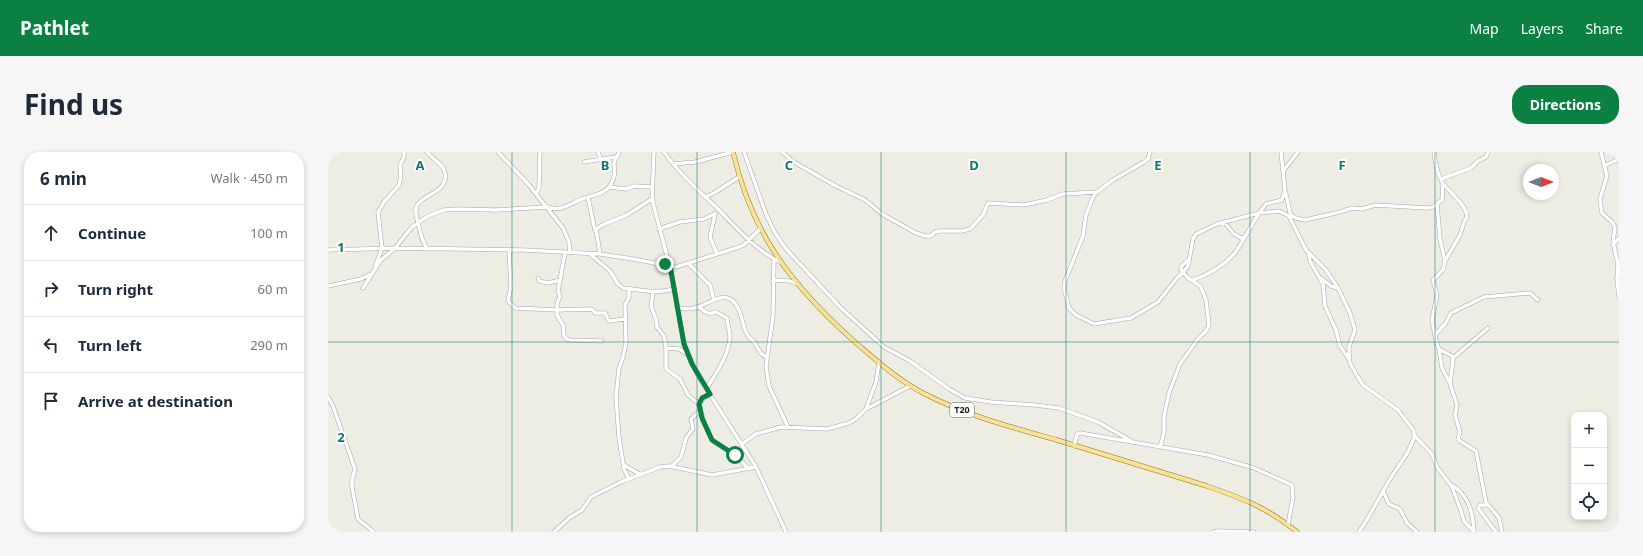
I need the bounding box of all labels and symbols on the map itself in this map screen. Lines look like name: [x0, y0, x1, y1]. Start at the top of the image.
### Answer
text: A: [416, 156, 425, 174]
text: B: [601, 156, 609, 174]
text: C: [785, 156, 793, 174]
text: D: [969, 156, 979, 174]
text: E: [1154, 156, 1162, 174]
text: F: [1338, 156, 1346, 174]
north arrow: [1523, 164, 1559, 200]
text: 1: [337, 238, 345, 256]
route end: [656, 255, 674, 273]
road number: T20: [950, 403, 974, 417]
text: 2: [337, 428, 345, 446]
route start: [726, 446, 744, 464]

